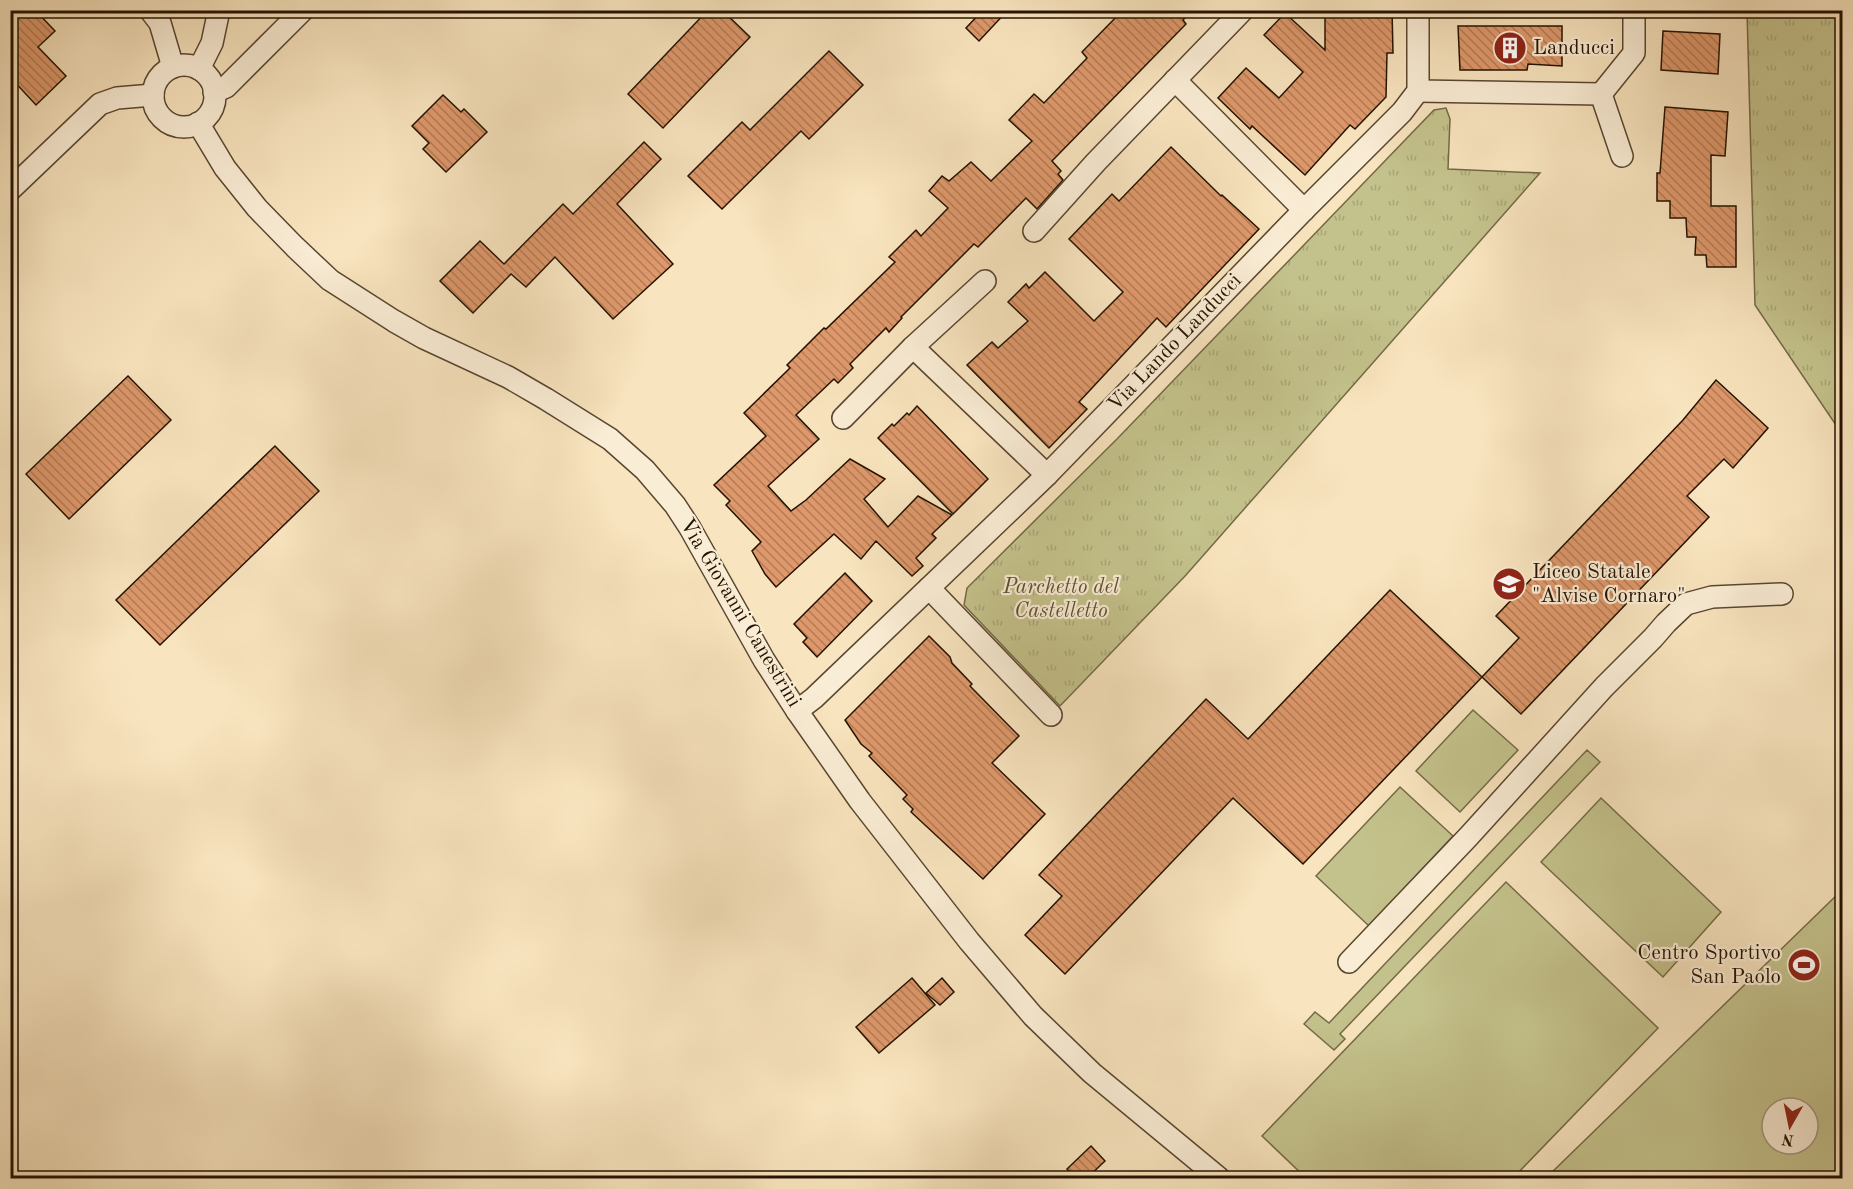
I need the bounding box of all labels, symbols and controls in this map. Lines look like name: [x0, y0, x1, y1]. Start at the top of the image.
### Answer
building icon: Landucci: [1492, 30, 1528, 66]
place label: Landucci: [1533, 38, 1615, 59]
street label: Via Lando Landucci: [1104, 270, 1246, 416]
street label: Via Giovanni Canestrini: [675, 515, 805, 711]
place label: Liceo Statale "Alvise Cornaro": [1532, 562, 1686, 607]
school or university icon: Liceo Statale "Alvise Cornaro": [1491, 566, 1527, 602]
park label: Parchetto del Castelletto: [1002, 577, 1119, 622]
place label: Centro Sportivo San Paolo: [1637, 943, 1781, 988]
sports icon: Centro Sportivo San Paolo: [1786, 947, 1822, 983]
north arrow: [1760, 1096, 1820, 1156]
text: N: [1780, 1130, 1795, 1148]

